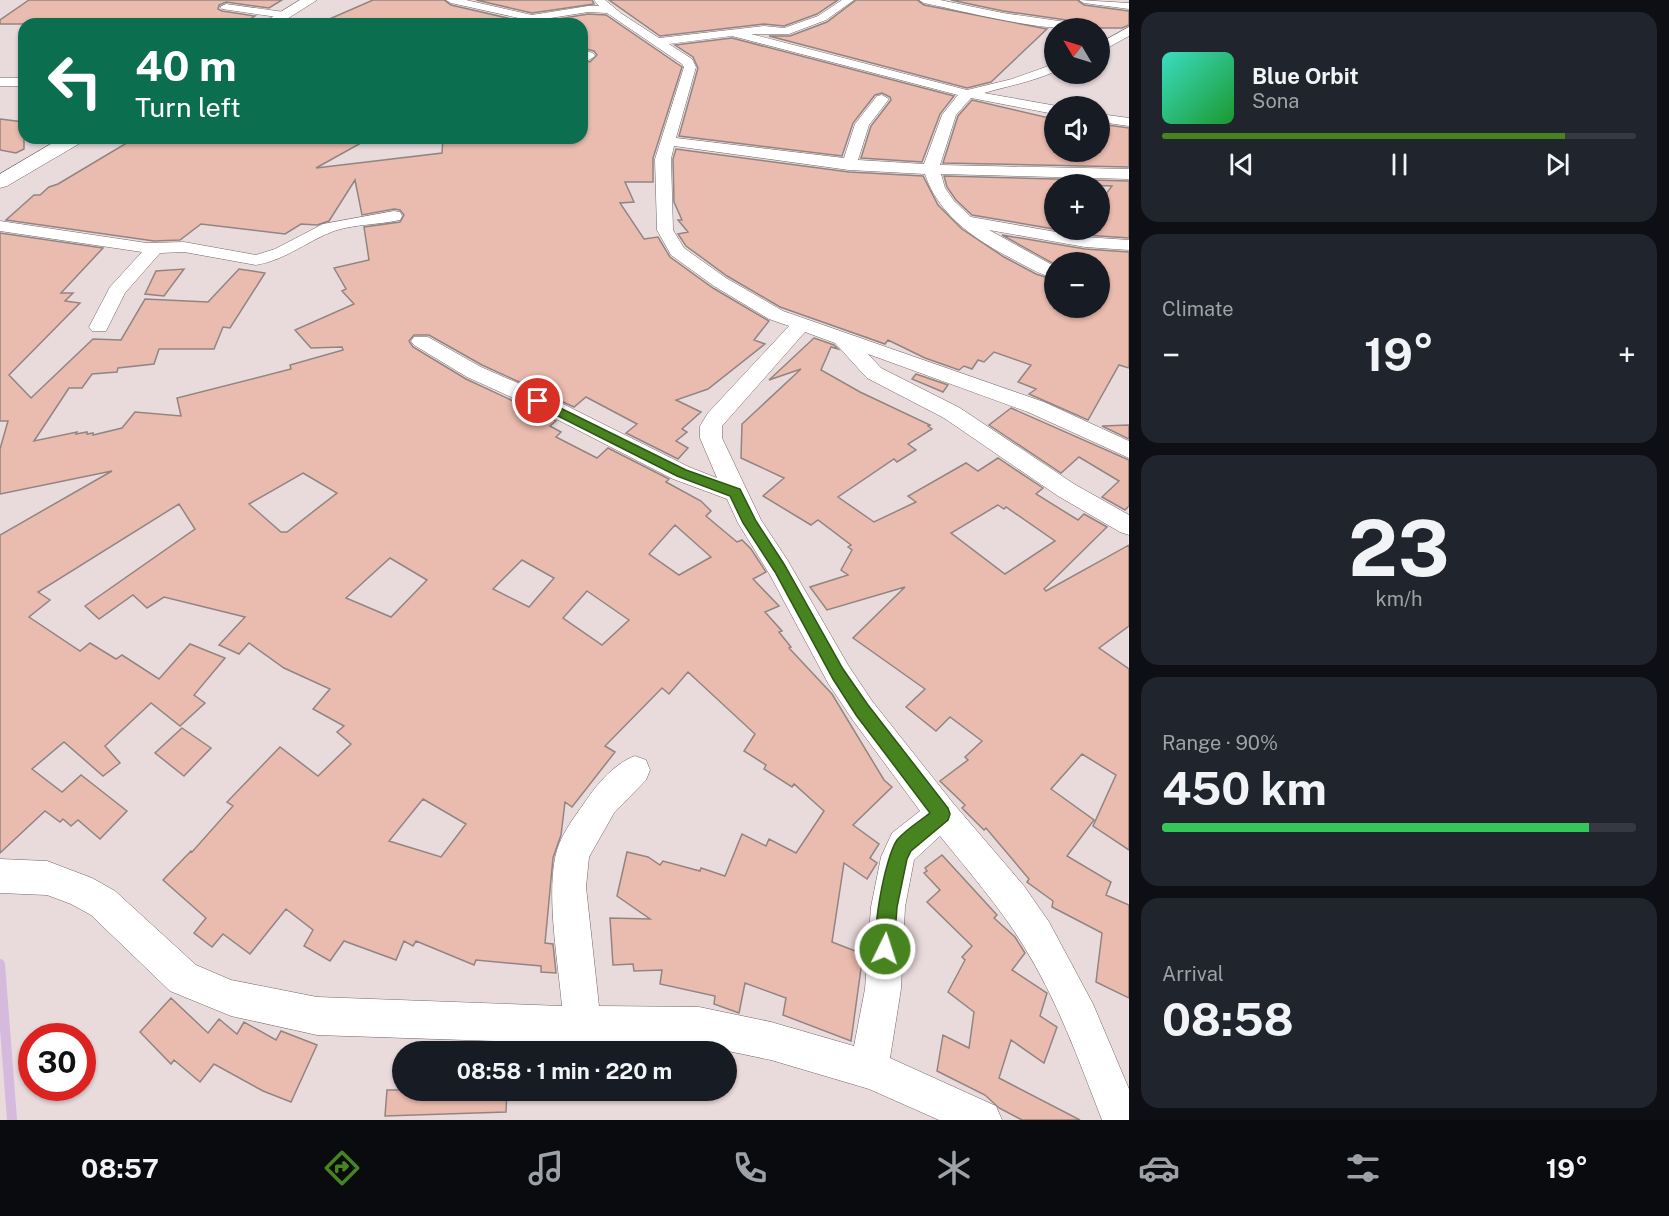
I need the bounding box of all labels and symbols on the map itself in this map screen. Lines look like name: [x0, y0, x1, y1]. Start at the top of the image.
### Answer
north arrow: [1044, 18, 1110, 84]
pin: [512, 375, 563, 426]
position arrow: [853, 917, 917, 981]
speed limit sign: 30: [18, 1023, 96, 1101]

